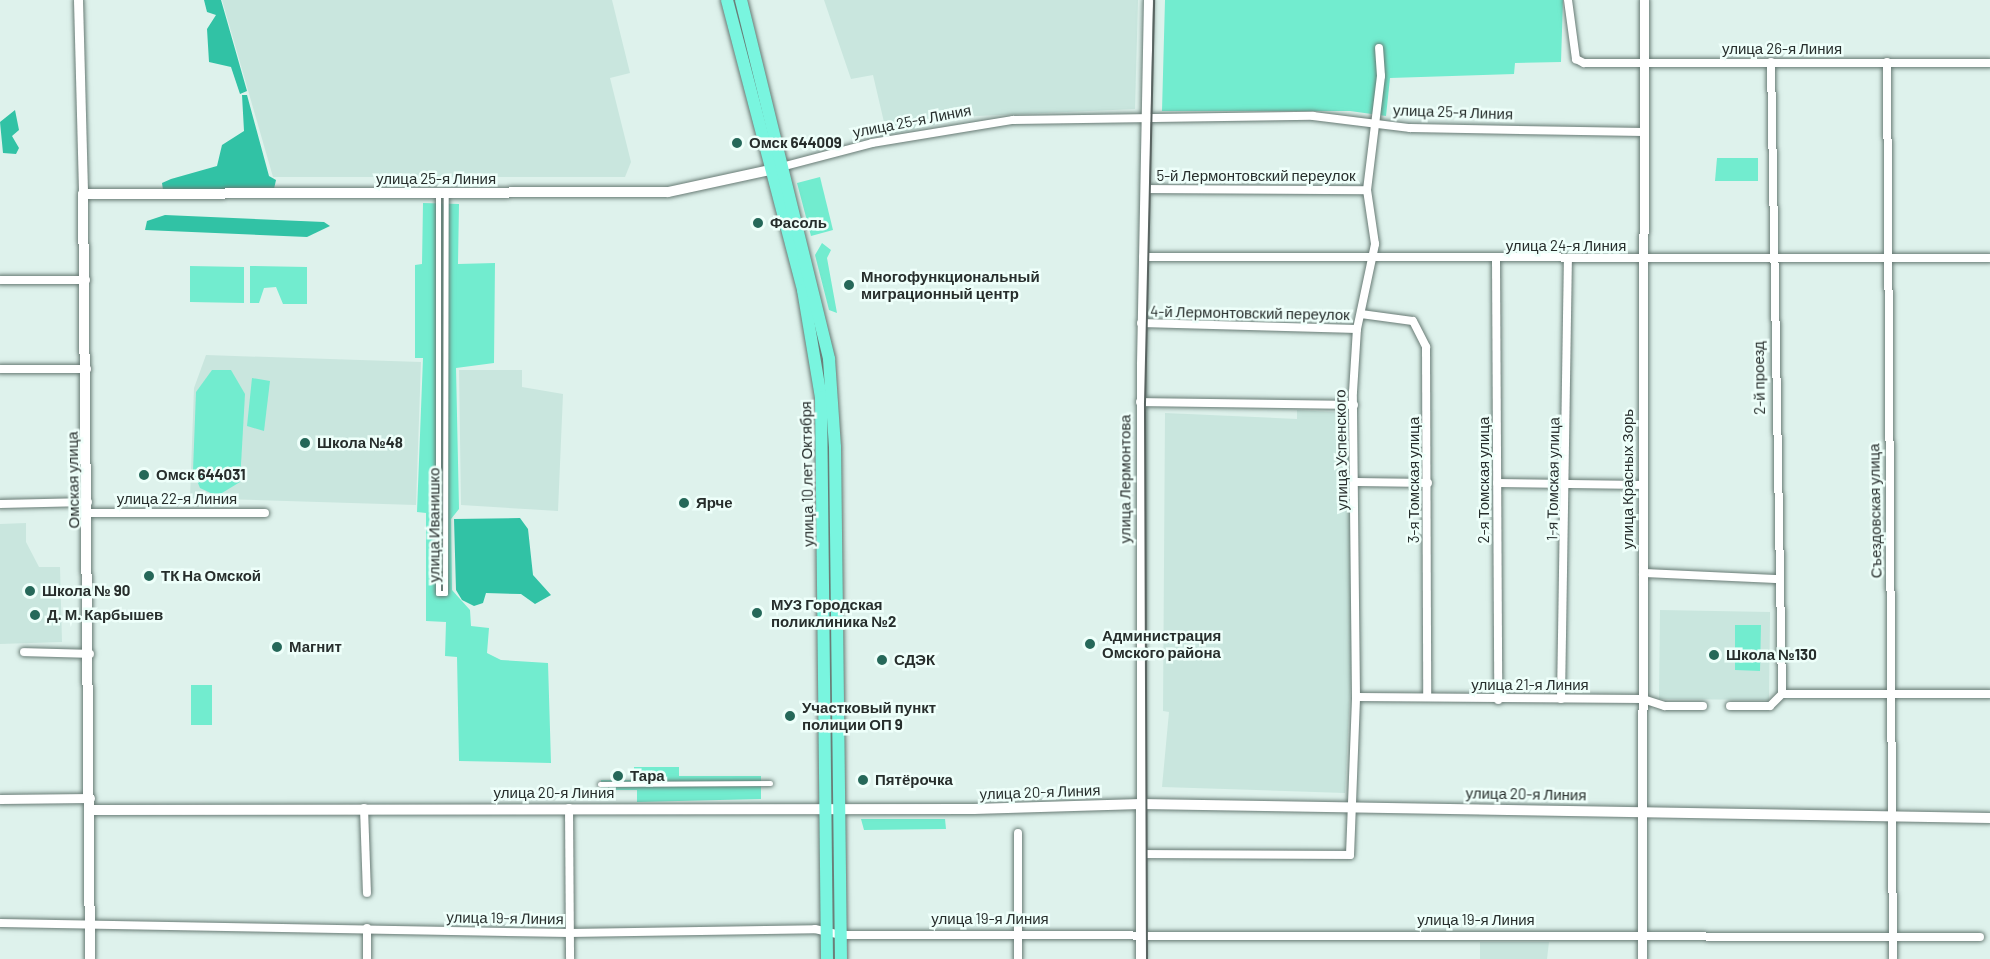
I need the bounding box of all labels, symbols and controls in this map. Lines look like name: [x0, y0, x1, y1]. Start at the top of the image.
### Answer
street label: улица 26-я Линия: [1722, 40, 1842, 58]
street label: улица 25-я Линия: [851, 101, 973, 141]
street label: улица 25-я Линия: [1393, 101, 1513, 123]
place label: Омск 644009: [749, 134, 842, 152]
marker: Омск 644009: [730, 136, 744, 150]
street label: 5-й Лермонтовский переулок: [1156, 167, 1356, 185]
street label: улица 25-я Линия: [376, 170, 496, 188]
place label: Фасоль: [770, 214, 827, 232]
marker: Фасоль: [751, 216, 765, 230]
street label: улица 24-я Линия: [1506, 237, 1626, 255]
place label: Многофункциональный миграционный центр: [861, 267, 1040, 302]
marker: Многофункциональный миграционный центр: [842, 278, 856, 292]
street label: 4-й Лермонтовский переулок: [1150, 302, 1350, 324]
street label: 2-й проезд: [1749, 341, 1769, 415]
street label: улица Успенского: [1331, 389, 1351, 511]
street label: улица 10 лет Октября: [797, 401, 817, 547]
street label: улица Красных Зорь: [1619, 409, 1637, 549]
street label: улица Лермонтова: [1116, 415, 1134, 543]
street label: 3-я Томская улица: [1405, 417, 1423, 543]
street label: 2-я Томская улица: [1475, 417, 1493, 543]
street label: 1-я Томская улица: [1543, 417, 1563, 541]
street label: Омская улица: [63, 431, 83, 529]
place label: Школа №48: [317, 434, 403, 452]
marker: Школа №48: [298, 436, 312, 450]
street label: Съездовская улица: [1865, 443, 1885, 579]
place label: Омск 644031: [156, 466, 246, 484]
marker: Омск 644031: [137, 468, 151, 482]
street label: улица Иванишко: [425, 468, 443, 582]
street label: улица 22-я Линия: [117, 490, 237, 508]
place label: Ярче: [696, 494, 733, 512]
marker: Ярче: [677, 496, 691, 510]
place label: ТК На Омской: [161, 567, 261, 585]
marker: ТК На Омской: [142, 569, 156, 583]
place label: Школа № 90: [42, 582, 130, 600]
marker: Школа № 90: [23, 584, 37, 598]
place label: МУЗ Городская поликлиника №2: [771, 595, 896, 630]
marker: МУЗ Городская поликлиника №2: [748, 604, 766, 622]
place label: Д. М. Карбышев: [47, 606, 163, 624]
marker: Д. М. Карбышев: [28, 608, 42, 622]
place label: Администрация Омского района: [1102, 626, 1221, 661]
marker: Администрация Омского района: [1083, 637, 1097, 651]
place label: Магнит: [289, 638, 342, 656]
marker: Магнит: [270, 640, 284, 654]
place label: Школа №130: [1726, 646, 1817, 664]
marker: Школа №130: [1707, 648, 1721, 662]
place label: СДЭК: [894, 651, 935, 669]
marker: СДЭК: [875, 653, 889, 667]
street label: улица 21-я Линия: [1471, 676, 1589, 694]
place label: Участковый пункт полиции ОП 9: [802, 698, 936, 733]
marker: Участковый пункт полиции ОП 9: [783, 709, 797, 723]
place label: Тара: [630, 767, 665, 785]
marker: Тара: [611, 769, 625, 783]
place label: Пятёрочка: [875, 771, 953, 789]
marker: Пятёрочка: [856, 773, 870, 787]
street label: улица 20-я Линия: [979, 781, 1101, 803]
street label: улица 20-я Линия: [494, 784, 614, 802]
street label: улица 20-я Линия: [1465, 784, 1587, 804]
street label: улица 19-я Линия: [446, 908, 564, 928]
street label: улица 19-я Линия: [931, 910, 1049, 928]
street label: улица 19-я Линия: [1417, 911, 1535, 929]

